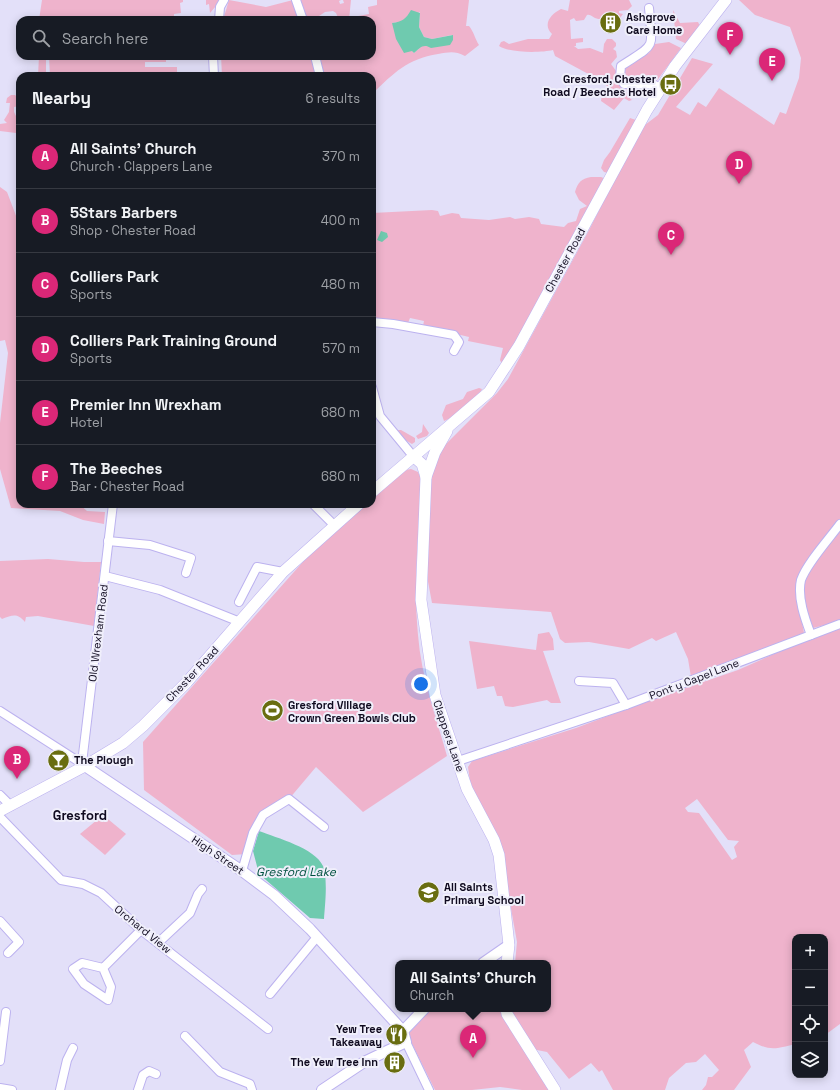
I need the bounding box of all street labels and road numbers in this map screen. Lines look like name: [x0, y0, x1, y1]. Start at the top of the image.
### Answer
street label: Chester Road: [542, 225, 588, 295]
street label: Old Wrexham Road: [85, 583, 111, 683]
street label: Chester Road: [163, 643, 221, 705]
street label: Pont y Capel Lane: [647, 655, 741, 703]
street label: Clappers Lane: [430, 698, 468, 774]
street label: High Street: [189, 832, 247, 878]
street label: Orchard View: [112, 902, 175, 956]

